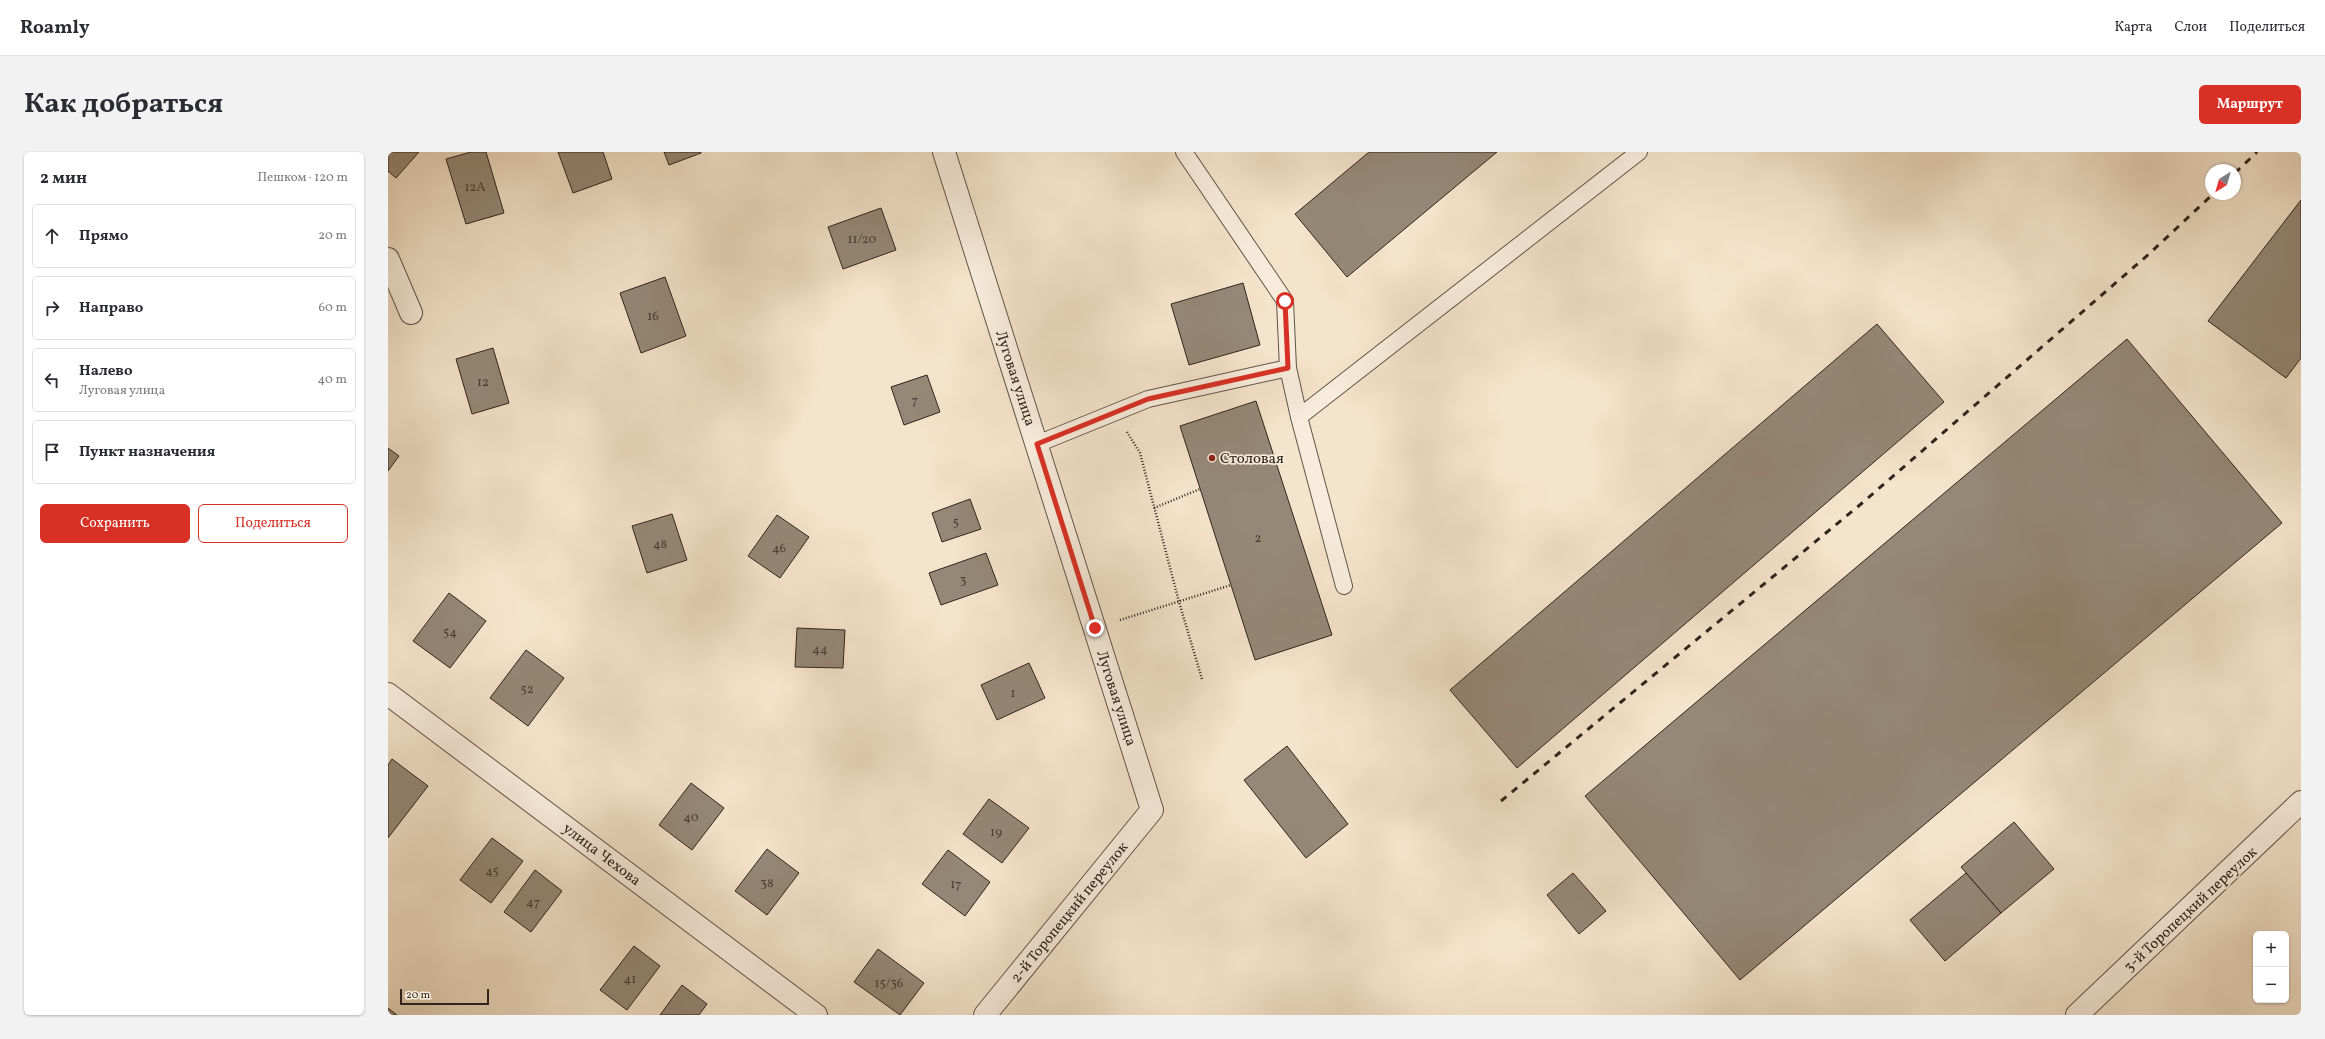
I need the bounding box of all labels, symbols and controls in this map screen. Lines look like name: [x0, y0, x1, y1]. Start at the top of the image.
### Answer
text: Roamly: [20, 15, 90, 41]
text: Карта: [2114, 18, 2152, 37]
text: Слои: [2174, 18, 2207, 37]
text: Поделиться: [2229, 18, 2305, 37]
text: Как добраться: [24, 85, 223, 124]
button: Маршрут: [2199, 85, 2301, 124]
north arrow: [2205, 164, 2241, 200]
text: 2 мин: [40, 167, 87, 190]
text: Пешком · 120 m: [257, 169, 348, 187]
house number: 12А: [464, 179, 486, 197]
icon: ahead: [41, 225, 63, 247]
text: Прямо: [79, 226, 128, 247]
text: 20 m: [318, 227, 347, 245]
house number: 11/20: [848, 231, 877, 249]
route start: [1276, 292, 1294, 310]
icon: right: [41, 297, 63, 319]
text: Направо: [79, 298, 143, 319]
text: 60 m: [319, 299, 347, 317]
house number: 16: [647, 308, 659, 326]
street label: Луговая улица: [989, 328, 1040, 429]
text: Налево: [79, 361, 133, 382]
icon: left: [41, 369, 63, 391]
text: 40 m: [318, 371, 347, 389]
house number: 12: [477, 374, 489, 392]
text: Луговая улица: [79, 382, 165, 400]
house number: 7: [912, 392, 918, 410]
icon: arrive: [41, 441, 63, 463]
text: Пункт назначения: [79, 442, 215, 463]
place label: Столовая: [1220, 449, 1284, 470]
marker: Столовая: [1207, 453, 1217, 463]
button: Сохранить: [40, 504, 190, 543]
button: Поделиться: [198, 504, 348, 543]
house number: 5: [953, 514, 959, 532]
house number: 2: [1255, 530, 1262, 548]
house number: 48: [653, 536, 667, 554]
house number: 46: [772, 540, 787, 558]
house number: 3: [960, 572, 967, 590]
route end: [1086, 619, 1104, 637]
house number: 54: [443, 624, 457, 642]
house number: 44: [812, 641, 828, 659]
street label: Луговая улица: [1090, 648, 1141, 749]
house number: 52: [520, 681, 534, 699]
house number: 1: [1010, 685, 1016, 703]
house number: 40: [683, 809, 699, 827]
street label: улица Чехова: [558, 819, 645, 892]
house number: 19: [990, 824, 1002, 842]
street label: 2-й Торопецкий переулок: [1007, 838, 1134, 988]
street label: 3-й Торопецкий переулок: [2120, 843, 2262, 978]
house number: 45: [485, 863, 499, 881]
house number: 38: [760, 875, 774, 893]
house number: 17: [950, 876, 962, 894]
house number: 47: [526, 894, 540, 912]
map controls: [2253, 931, 2289, 1003]
button: +: [2253, 931, 2289, 967]
button: −: [2253, 967, 2289, 1003]
house number: 41: [624, 971, 636, 989]
house number: 15/36: [875, 975, 904, 993]
scale bar: [400, 987, 489, 1006]
text: 20 m: [406, 988, 430, 1003]

